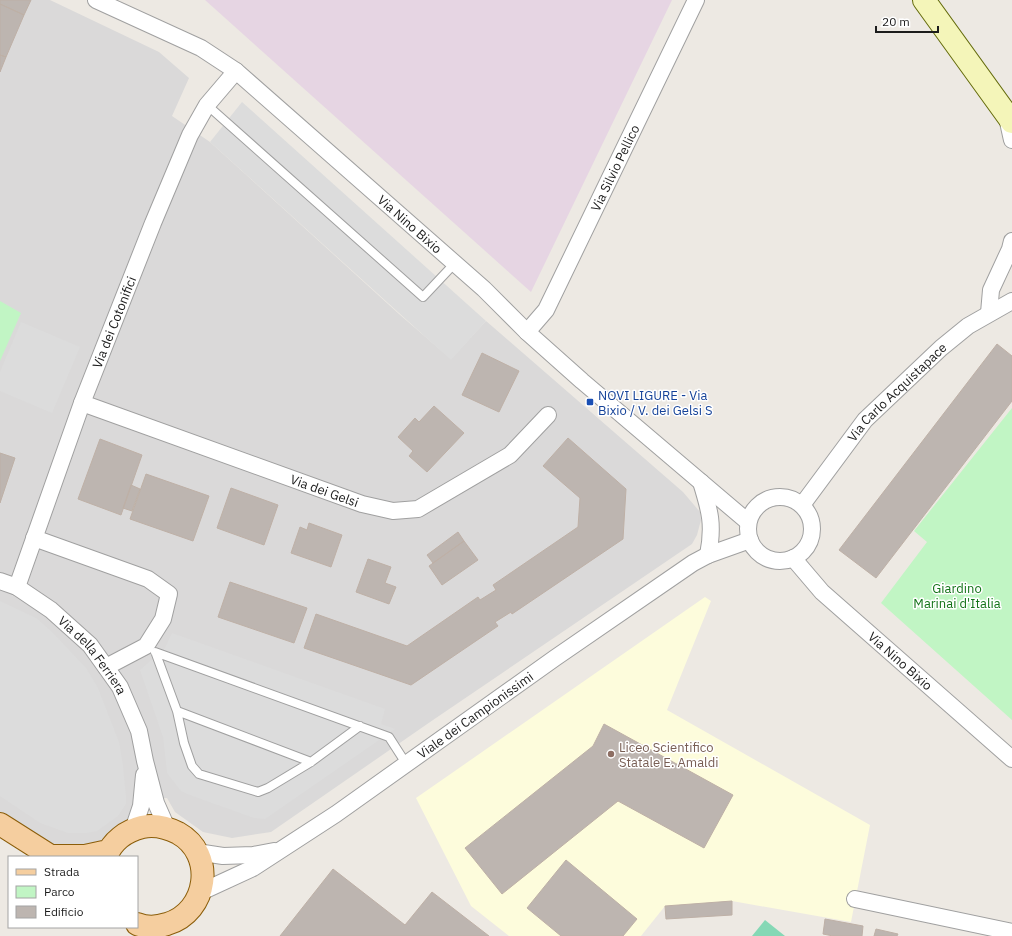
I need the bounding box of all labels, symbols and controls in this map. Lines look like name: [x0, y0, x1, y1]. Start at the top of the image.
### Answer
scale bar: [876, 8, 938, 34]
text: 20 m: [882, 14, 910, 29]
street label: Via Silvio Pellico: [587, 122, 643, 214]
street label: Via Nino Bixio: [374, 191, 446, 257]
street label: Via dei Cotonifici: [88, 274, 140, 371]
street label: Via Carlo Acquistapace: [843, 339, 950, 445]
place label: NOVI LIGURE - Via Bixio / V. dei Gelsi S: [598, 387, 713, 419]
marker: NOVI LIGURE - Via Bixio / V. dei Gelsi S: [585, 397, 595, 407]
street label: Via dei Gelsi: [288, 470, 361, 511]
park label: Giardino Marinai d'Italia: [913, 580, 1001, 612]
street label: Via della Ferriera: [55, 612, 131, 697]
street label: Via Nino Bixio: [865, 628, 936, 694]
street label: Viale dei Campionissimi: [414, 668, 536, 762]
place label: Liceo Scientifico Statale E. Amaldi: [619, 739, 718, 771]
marker: Liceo Scientifico Statale E. Amaldi: [606, 749, 616, 759]
legend: [8, 856, 138, 928]
text: Strada: [44, 864, 80, 879]
text: Parco: [44, 884, 75, 899]
text: Edificio: [44, 904, 84, 919]

